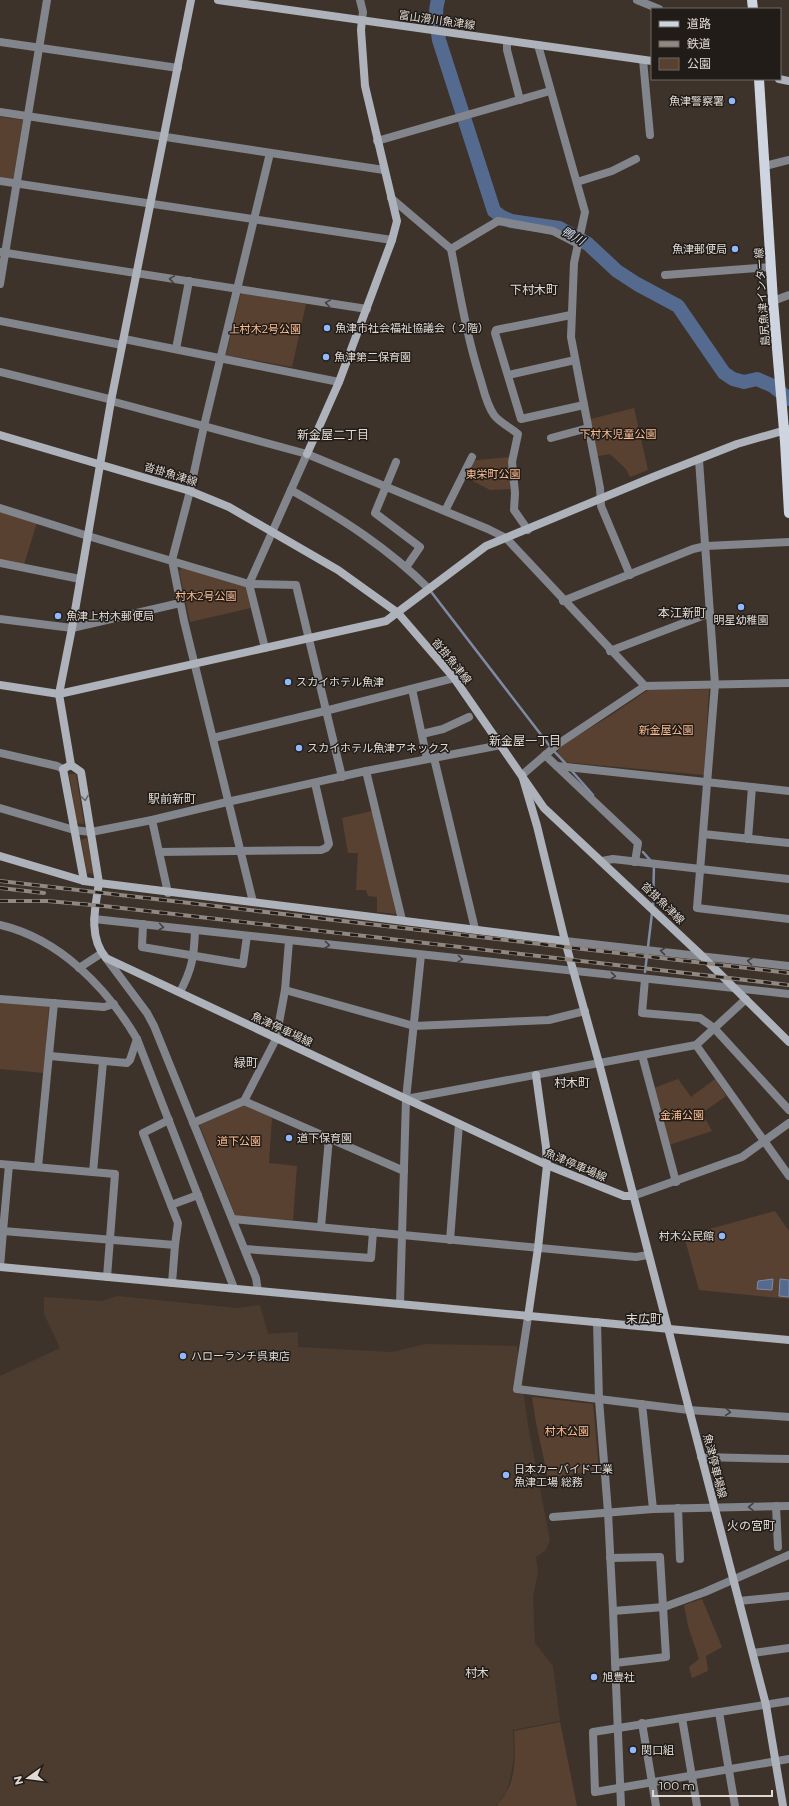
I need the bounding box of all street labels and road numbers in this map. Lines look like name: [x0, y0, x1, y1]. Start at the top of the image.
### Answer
street label: 富山滑川魚津線: [398, 8, 476, 32]
street label: 島尻魚津インター線: [752, 247, 772, 347]
street label: 沓掛魚津線: [143, 459, 199, 489]
street label: 沓掛魚津線: [429, 635, 475, 687]
street label: 沓掛魚津線: [638, 879, 688, 927]
street label: 魚津停車場線: [249, 1009, 315, 1049]
street label: 魚津停車場線: [543, 1146, 609, 1184]
street label: 魚津停車場線: [700, 1432, 730, 1500]

